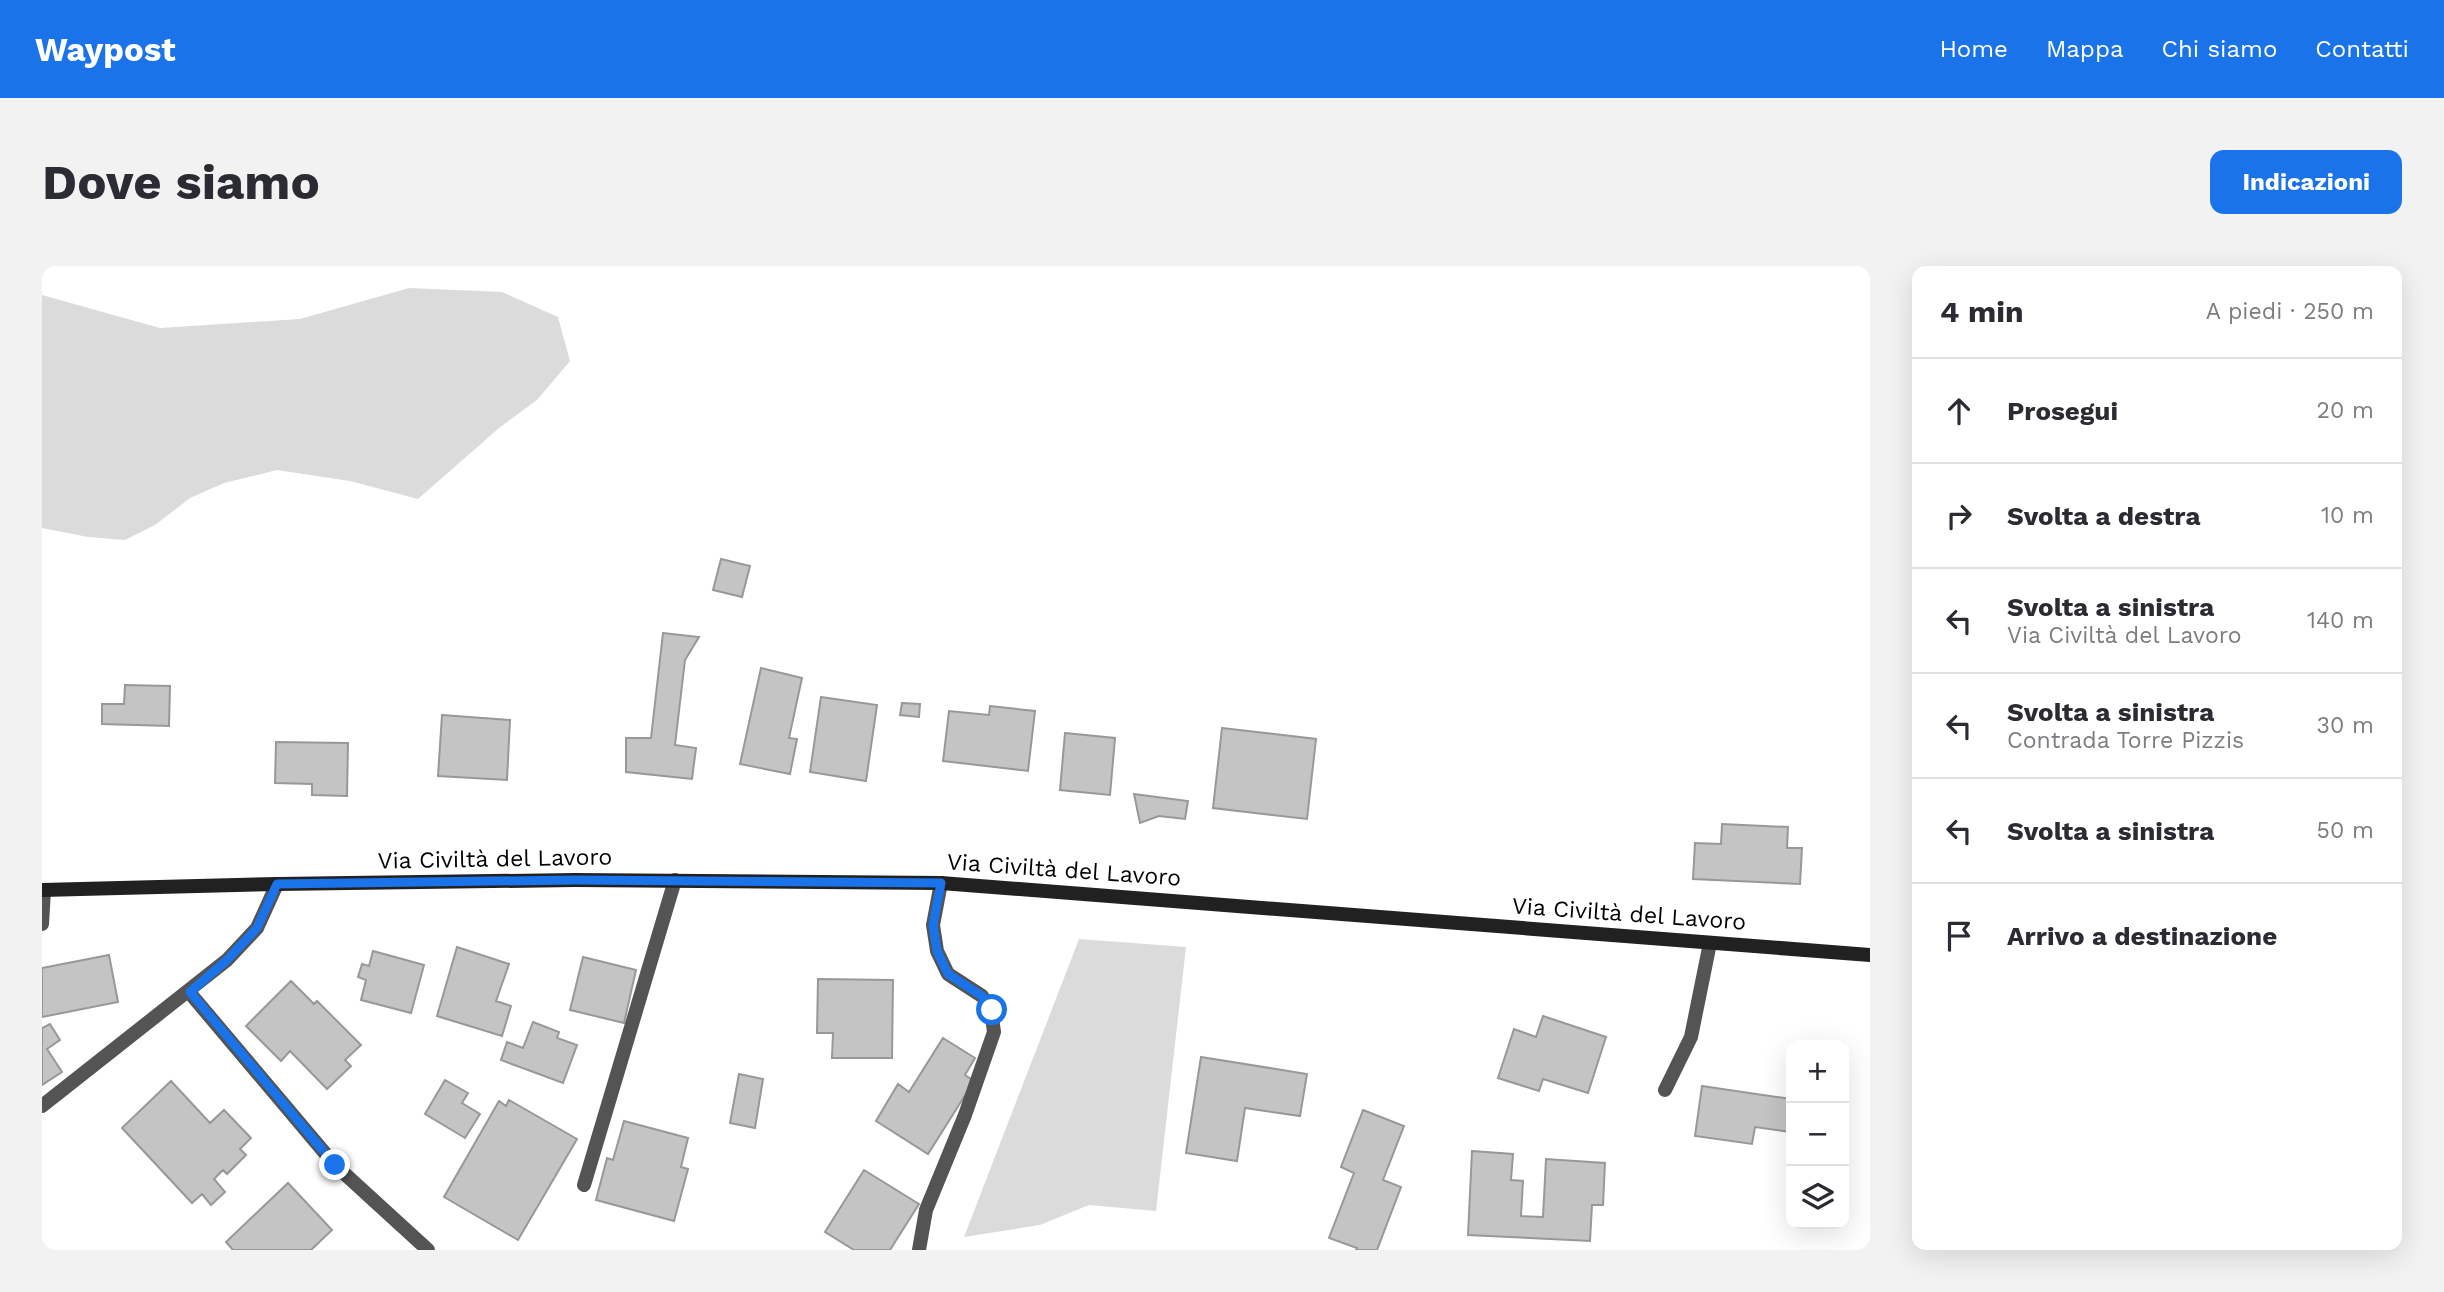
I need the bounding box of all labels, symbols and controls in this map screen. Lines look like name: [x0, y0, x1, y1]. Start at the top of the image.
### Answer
text: Waypost: [35, 30, 176, 69]
text: Home: [1939, 35, 2008, 63]
text: Mappa: [2046, 35, 2124, 63]
text: Chi siamo: [2162, 35, 2277, 63]
text: Contatti: [2315, 35, 2409, 63]
button: Indicazioni: [2210, 150, 2402, 214]
text: Dove siamo: [42, 153, 320, 211]
text: 4 min: [1940, 294, 2024, 329]
text: A piedi · 250 m: [2206, 298, 2374, 325]
icon: ahead: [1940, 392, 1978, 430]
text: Prosegui: [2007, 396, 2118, 426]
text: 20 m: [2317, 397, 2374, 424]
icon: right: [1940, 497, 1978, 535]
text: Svolta a destra: [2007, 501, 2200, 531]
text: 10 m: [2321, 502, 2374, 529]
text: Svolta a sinistra: [2007, 592, 2214, 622]
icon: left: [1940, 602, 1978, 640]
text: 140 m: [2307, 607, 2374, 634]
text: Via Civiltà del Lavoro: [2007, 622, 2242, 649]
text: Svolta a sinistra: [2007, 697, 2214, 727]
icon: left: [1940, 707, 1978, 745]
text: 30 m: [2317, 712, 2374, 739]
text: Contrada Torre Pizzis: [2007, 727, 2244, 754]
icon: left: [1940, 812, 1978, 850]
text: Svolta a sinistra: [2007, 816, 2214, 846]
text: 50 m: [2317, 817, 2374, 844]
street label: Via Civiltà del Lavoro: [377, 843, 613, 875]
street label: Via Civiltà del Lavoro: [946, 848, 1182, 892]
street label: Via Civiltà del Lavoro: [1511, 892, 1747, 936]
icon: arrive: [1940, 917, 1978, 955]
text: Arrivo a destinazione: [2007, 921, 2277, 951]
route start: [976, 994, 1007, 1025]
map controls: [1786, 1040, 1849, 1229]
button: +: [1786, 1040, 1849, 1103]
button: −: [1786, 1103, 1849, 1166]
route end: [319, 1149, 350, 1180]
button: layers: [1786, 1166, 1849, 1229]

